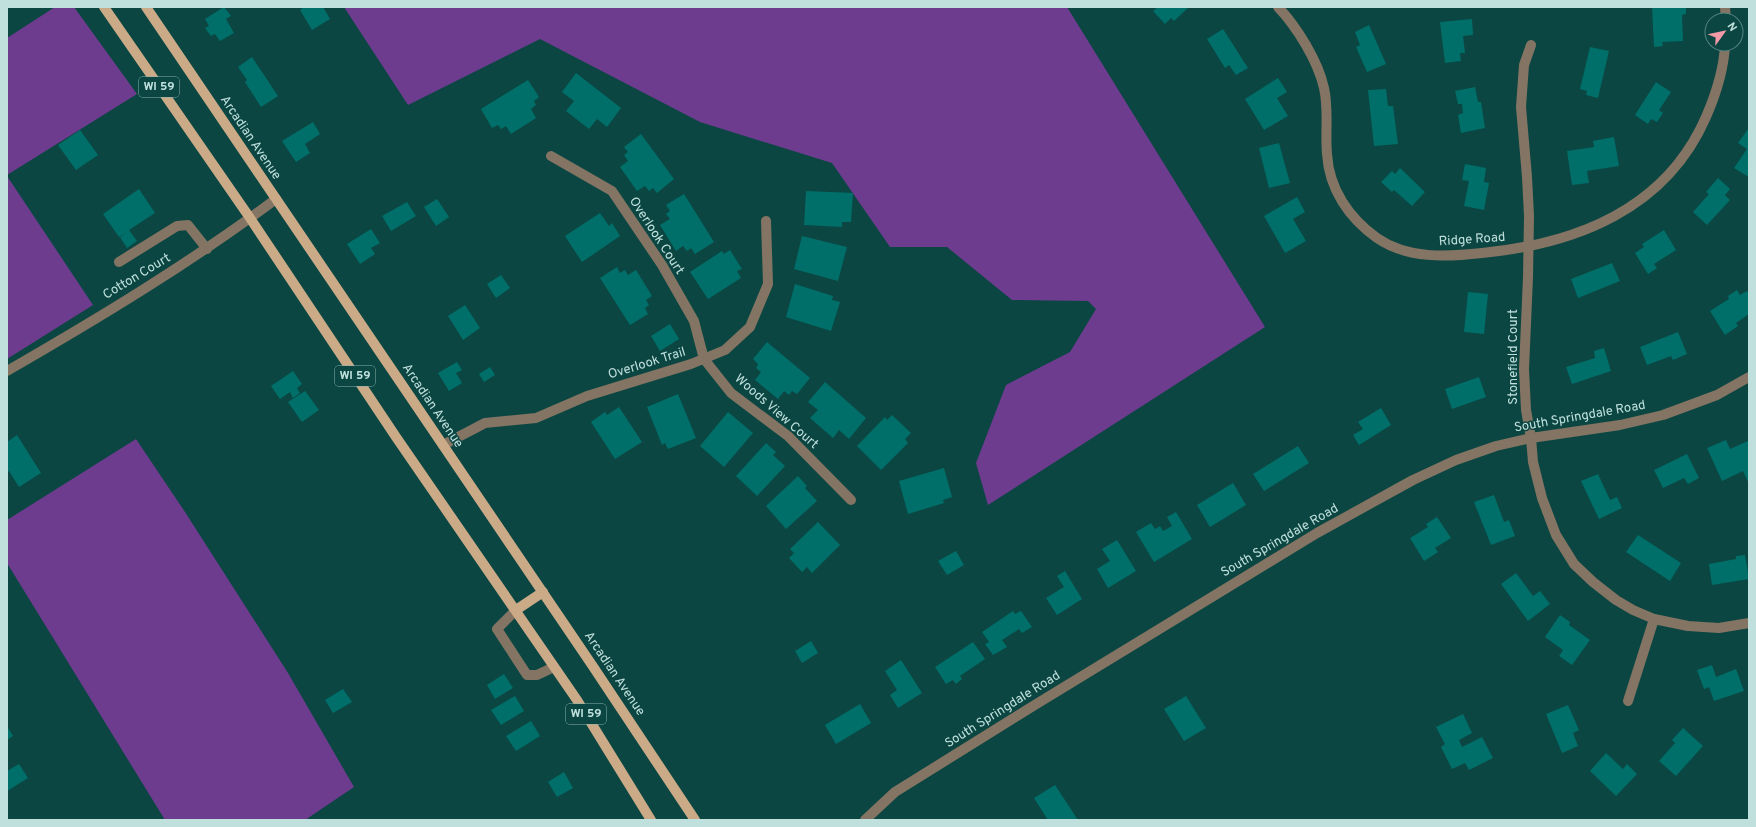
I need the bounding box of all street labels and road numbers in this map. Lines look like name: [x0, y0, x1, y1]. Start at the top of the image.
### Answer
road number: WI 59: [139, 77, 179, 97]
street label: Arcadian Avenue: [216, 93, 284, 183]
street label: Overlook Court: [625, 194, 687, 278]
street label: Ridge Road: [1438, 230, 1506, 250]
street label: Cotton Court: [100, 251, 174, 303]
street label: Stonefield Court: [1506, 309, 1522, 405]
street label: Overlook Trail: [606, 345, 688, 383]
street label: Arcadian Avenue: [398, 361, 466, 451]
road number: WI 59: [335, 366, 375, 386]
street label: Woods View Court: [731, 371, 821, 453]
street label: South Springdale Road: [1513, 398, 1647, 436]
street label: South Springdale Road: [1218, 501, 1342, 581]
street label: Arcadian Avenue: [580, 629, 648, 719]
street label: South Springdale Road: [942, 668, 1064, 752]
road number: WI 59: [566, 704, 606, 724]

